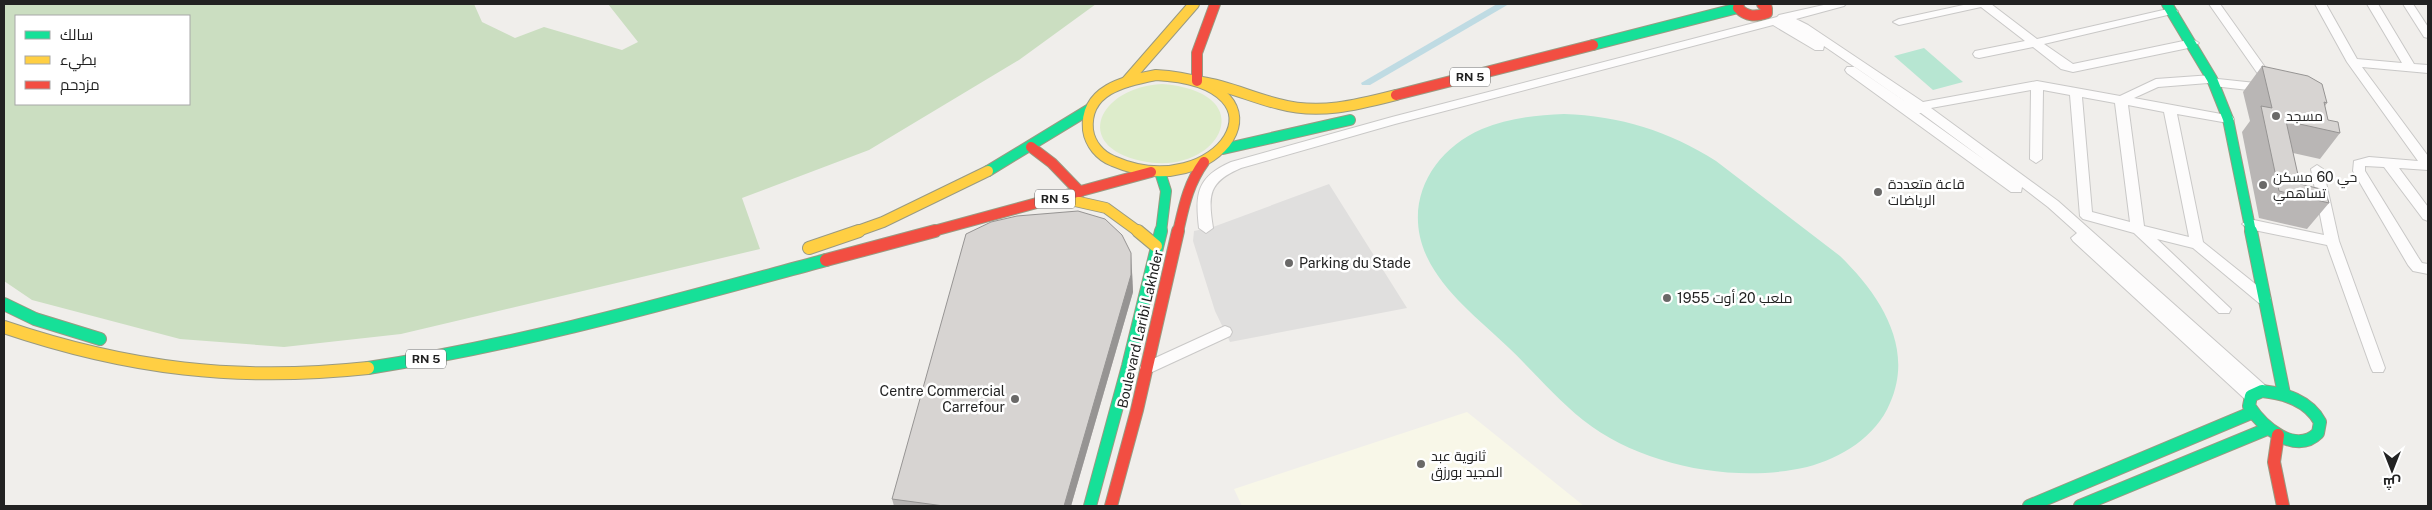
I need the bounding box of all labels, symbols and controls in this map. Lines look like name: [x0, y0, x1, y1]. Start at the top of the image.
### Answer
legend: [15, 15, 190, 105]
text: سالك: [60, 26, 93, 43]
text: بطيء: [60, 51, 97, 72]
road number: RN 5: [1450, 68, 1490, 86]
text: مزدحم: [60, 76, 100, 95]
place label: مسجد: [2286, 108, 2323, 124]
marker: مسجد: [2270, 110, 2282, 122]
place label: حي 60 مسكن تساهمي: [2273, 169, 2357, 205]
place label: قاعة متعددة الرياضات: [1888, 176, 1965, 208]
marker: حي 60 مسكن تساهمي: [2257, 179, 2269, 191]
marker: قاعة متعددة الرياضات: [1872, 186, 1884, 198]
road number: RN 5: [1035, 190, 1075, 208]
street label: Boulevard Laribi Lakhder: [1114, 248, 1166, 410]
place label: Parking du Stade: [1299, 255, 1411, 271]
marker: Parking du Stade: [1283, 257, 1295, 269]
place label: ملعب 20 أوت 1955: [1677, 289, 1793, 306]
marker: ملعب 20 أوت 1955: [1661, 292, 1673, 304]
road number: RN 5: [406, 349, 446, 368]
place label: Centre Commercial Carrefour: [880, 383, 1005, 415]
marker: Centre Commercial Carrefour: [1009, 393, 1021, 405]
north arrow: [2367, 445, 2417, 495]
place label: ثانوية عبد المجيد بورزق: [1431, 448, 1503, 481]
marker: ثانوية عبد المجيد بورزق: [1415, 458, 1427, 470]
text: ش: [2383, 474, 2401, 491]

